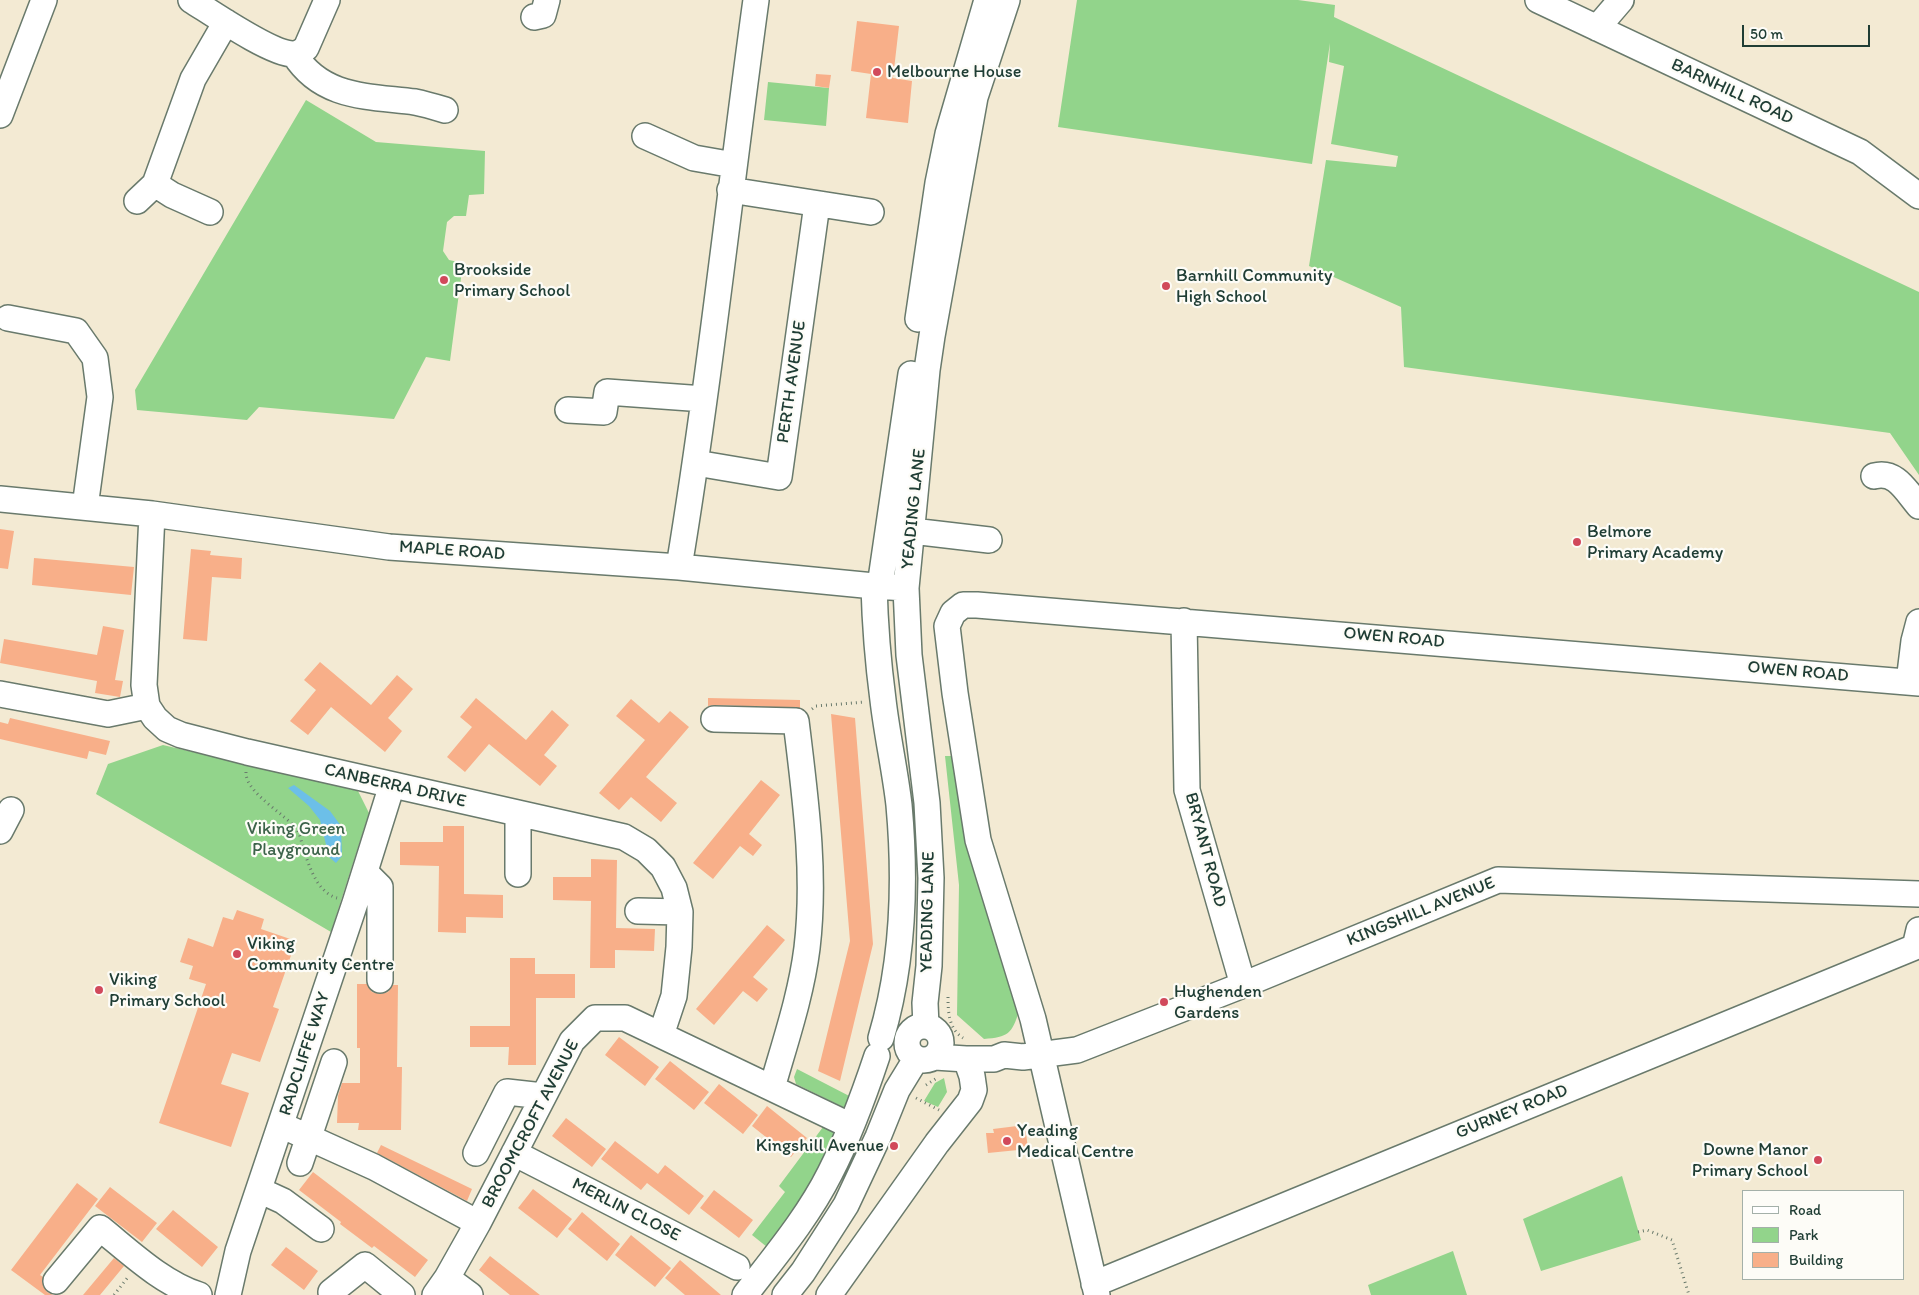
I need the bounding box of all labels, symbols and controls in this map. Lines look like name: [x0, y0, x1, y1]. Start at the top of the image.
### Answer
scale bar: [1744, 15, 1872, 47]
text: 50 m: [1750, 25, 1783, 43]
street label: BARNHILL ROAD: [1667, 54, 1797, 130]
place label: Melbourne House: [887, 61, 1021, 83]
marker: Melbourne House: [871, 66, 883, 78]
place label: Brookside Primary School: [454, 259, 570, 302]
place label: Barnhill Community High School: [1176, 265, 1332, 308]
marker: Brookside Primary School: [438, 274, 450, 286]
marker: Barnhill Community High School: [1160, 280, 1172, 292]
street label: PERTH AVENUE: [773, 319, 811, 445]
street label: YEADING LANE: [897, 448, 931, 570]
place label: Belmore Primary Academy: [1587, 521, 1723, 564]
marker: Belmore Primary Academy: [1571, 536, 1583, 548]
street label: MAPLE ROAD: [398, 537, 506, 565]
street label: OWEN ROAD: [1343, 623, 1445, 653]
street label: OWEN ROAD: [1747, 657, 1849, 687]
street label: CANBERRA DRIVE: [322, 759, 468, 813]
street label: BRYANT ROAD: [1179, 790, 1231, 910]
park label: Viking Green Playground: [247, 818, 345, 861]
street label: YEADING LANE: [916, 851, 940, 973]
street label: KINGSHILL AVENUE: [1344, 872, 1498, 952]
place label: Viking Community Centre: [247, 933, 394, 976]
marker: Viking Community Centre: [231, 948, 243, 960]
place label: Viking Primary School: [109, 969, 225, 1012]
place label: Hughenden Gardens: [1174, 981, 1262, 1024]
marker: Viking Primary School: [93, 984, 105, 996]
street label: RADCLIFFE WAY: [275, 990, 335, 1118]
marker: Hughenden Gardens: [1158, 996, 1170, 1008]
street label: BROOMCROFT AVENUE: [477, 1036, 585, 1212]
street label: GURNEY ROAD: [1453, 1080, 1571, 1144]
place label: Yeading Medical Centre: [1017, 1120, 1134, 1162]
place label: Kingshill Avenue: [756, 1135, 884, 1157]
marker: Yeading Medical Centre: [1001, 1135, 1013, 1147]
place label: Downe Manor Primary School: [1692, 1139, 1808, 1182]
marker: Kingshill Avenue: [888, 1140, 900, 1152]
marker: Downe Manor Primary School: [1812, 1154, 1824, 1166]
street label: MERLIN CLOSE: [568, 1173, 684, 1247]
legend: [1742, 1190, 1904, 1280]
text: Road: [1789, 1201, 1821, 1219]
text: Park: [1789, 1226, 1819, 1244]
text: Building: [1789, 1251, 1843, 1269]

